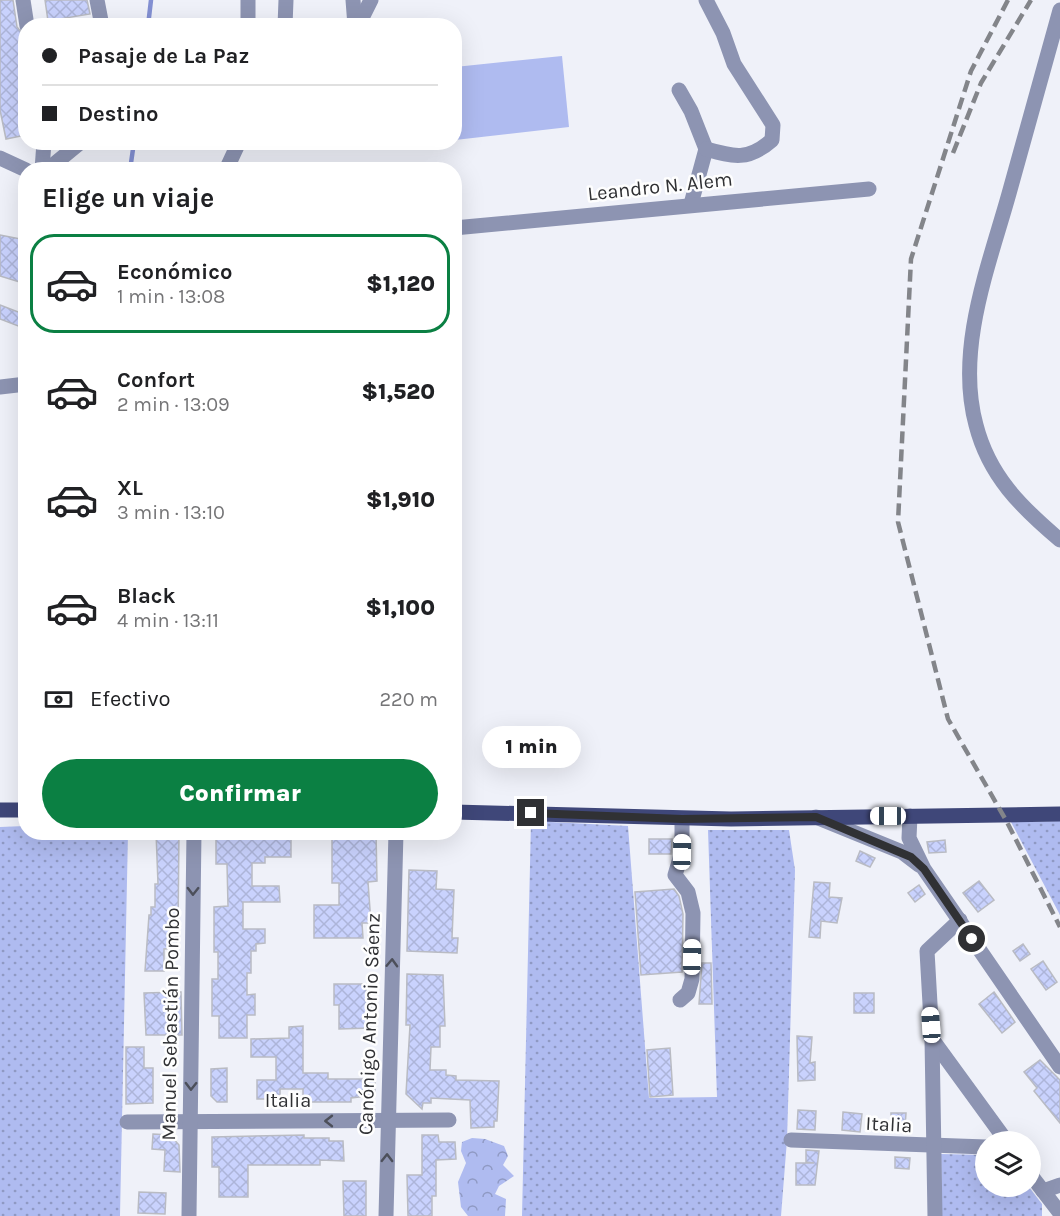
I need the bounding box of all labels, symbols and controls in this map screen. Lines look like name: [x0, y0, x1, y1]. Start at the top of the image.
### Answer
text: Pasaje de La Paz: [78, 43, 249, 69]
text: Destino: [78, 101, 158, 127]
street label: Leandro N. Alem: [586, 167, 734, 206]
text: Elige un viaje: [42, 182, 214, 214]
icon: car: [45, 257, 99, 311]
text: Económico: [117, 259, 232, 285]
text: $1,120: [366, 271, 435, 297]
text: 1 min · 13:08: [117, 285, 225, 308]
icon: car: [45, 365, 99, 419]
text: Confort: [117, 367, 195, 393]
text: $1,520: [362, 379, 435, 405]
text: 2 min · 13:09: [117, 393, 230, 416]
icon: car: [45, 473, 99, 527]
text: XL: [117, 475, 143, 501]
text: $1,910: [366, 487, 435, 513]
text: 3 min · 13:10: [117, 501, 225, 524]
icon: car: [45, 581, 99, 635]
text: Black: [117, 583, 176, 609]
text: $1,100: [365, 595, 435, 621]
text: 4 min · 13:11: [117, 609, 219, 632]
icon: cash: [42, 683, 75, 716]
text: Efectivo: [90, 686, 170, 712]
text: 220 m: [379, 688, 438, 711]
callout: 1 min: [482, 726, 580, 768]
text: 1 min: [505, 735, 558, 758]
button: Confirmar: [42, 759, 438, 828]
route end: [517, 799, 544, 826]
car: [870, 807, 906, 825]
car: [673, 834, 691, 870]
one-way arrow: [187, 886, 199, 895]
street label: Manuel Sebastián Pombo: [157, 907, 184, 1141]
street label: Canónigo Antonio Sáenz: [354, 913, 385, 1135]
route start: [958, 925, 985, 952]
car: [683, 939, 701, 975]
one-way arrow: [386, 958, 398, 967]
car: [921, 1006, 941, 1044]
one-way arrow: [185, 1081, 197, 1090]
street label: Italia: [265, 1089, 311, 1112]
street label: Italia: [865, 1112, 913, 1137]
one-way arrow: [324, 1115, 333, 1127]
map controls: [975, 1131, 1041, 1197]
button: layers: [975, 1131, 1041, 1197]
one-way arrow: [381, 1153, 393, 1162]

